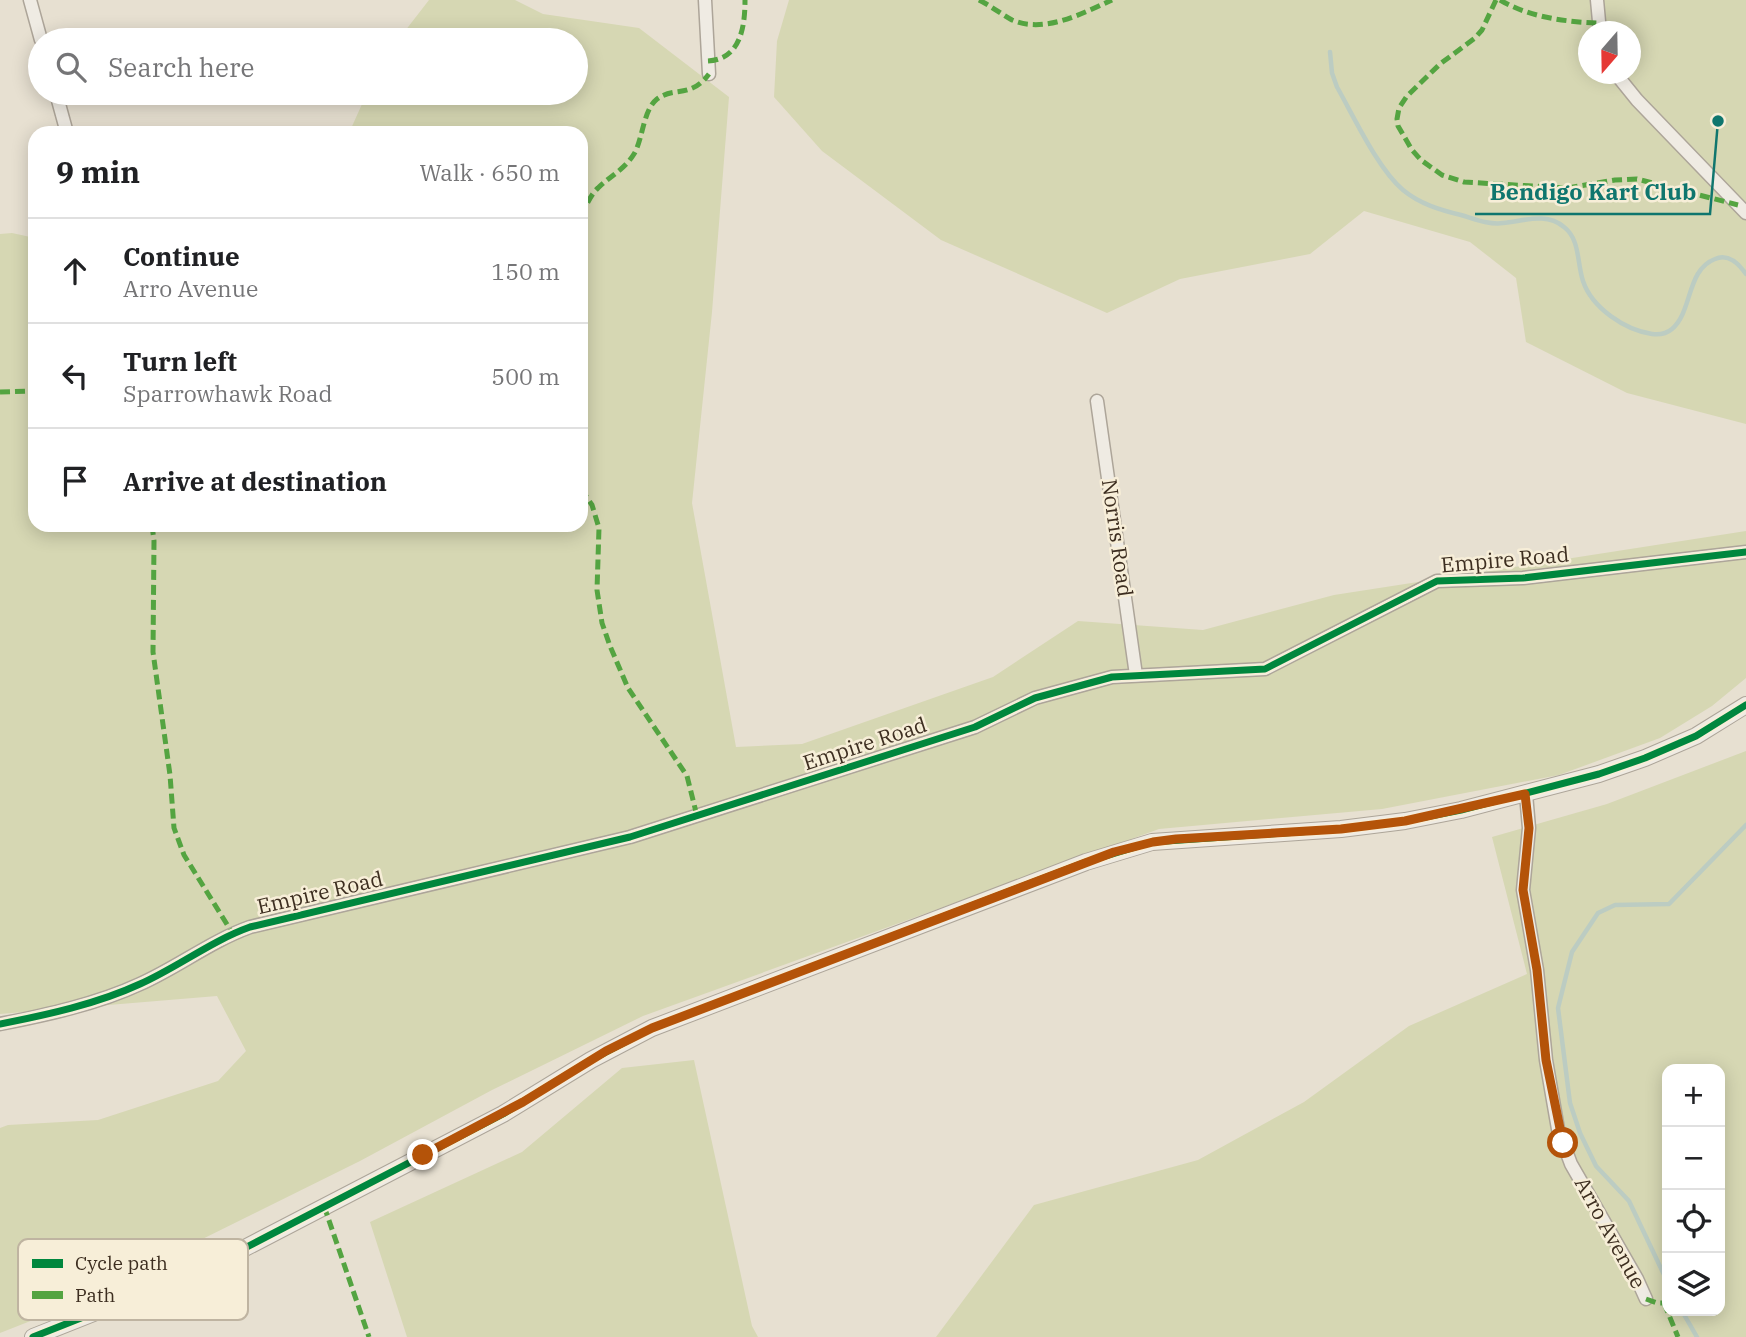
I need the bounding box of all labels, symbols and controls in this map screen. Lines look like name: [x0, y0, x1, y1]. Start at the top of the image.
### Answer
north arrow: [1578, 21, 1641, 84]
search box: [28, 28, 588, 105]
icon: search: [52, 48, 90, 86]
text: Search here: [108, 50, 254, 84]
text: 9 min: [56, 152, 140, 191]
text: Walk · 650 m: [419, 157, 560, 187]
callout: Bendigo Kart Club: [1475, 170, 1710, 214]
text: Bendigo Kart Club: [1490, 176, 1696, 206]
text: Continue: [123, 239, 240, 273]
icon: ahead: [56, 252, 94, 290]
text: 150 m: [491, 256, 560, 286]
text: Arro Avenue: [123, 273, 258, 303]
text: Turn left: [123, 344, 237, 378]
icon: left: [56, 357, 94, 395]
text: 500 m: [491, 361, 560, 391]
text: Sparrowhawk Road: [123, 378, 333, 408]
icon: arrive: [56, 462, 94, 500]
text: Arrive at destination: [123, 464, 387, 498]
street label: Norris Road: [1096, 477, 1140, 599]
street label: Empire Road: [1440, 539, 1570, 579]
street label: Empire Road: [799, 710, 930, 776]
street label: Empire Road: [254, 864, 386, 920]
map controls: [1662, 1064, 1725, 1316]
button: +: [1662, 1064, 1725, 1127]
route start: [1547, 1127, 1578, 1158]
button: −: [1662, 1127, 1725, 1190]
route end: [407, 1139, 438, 1170]
street label: Arro Avenue: [1569, 1172, 1653, 1293]
button: locate: [1662, 1190, 1725, 1253]
legend: [18, 1239, 248, 1320]
text: Cycle path: [75, 1251, 168, 1275]
button: layers: [1662, 1253, 1725, 1316]
text: Path: [75, 1283, 115, 1307]

